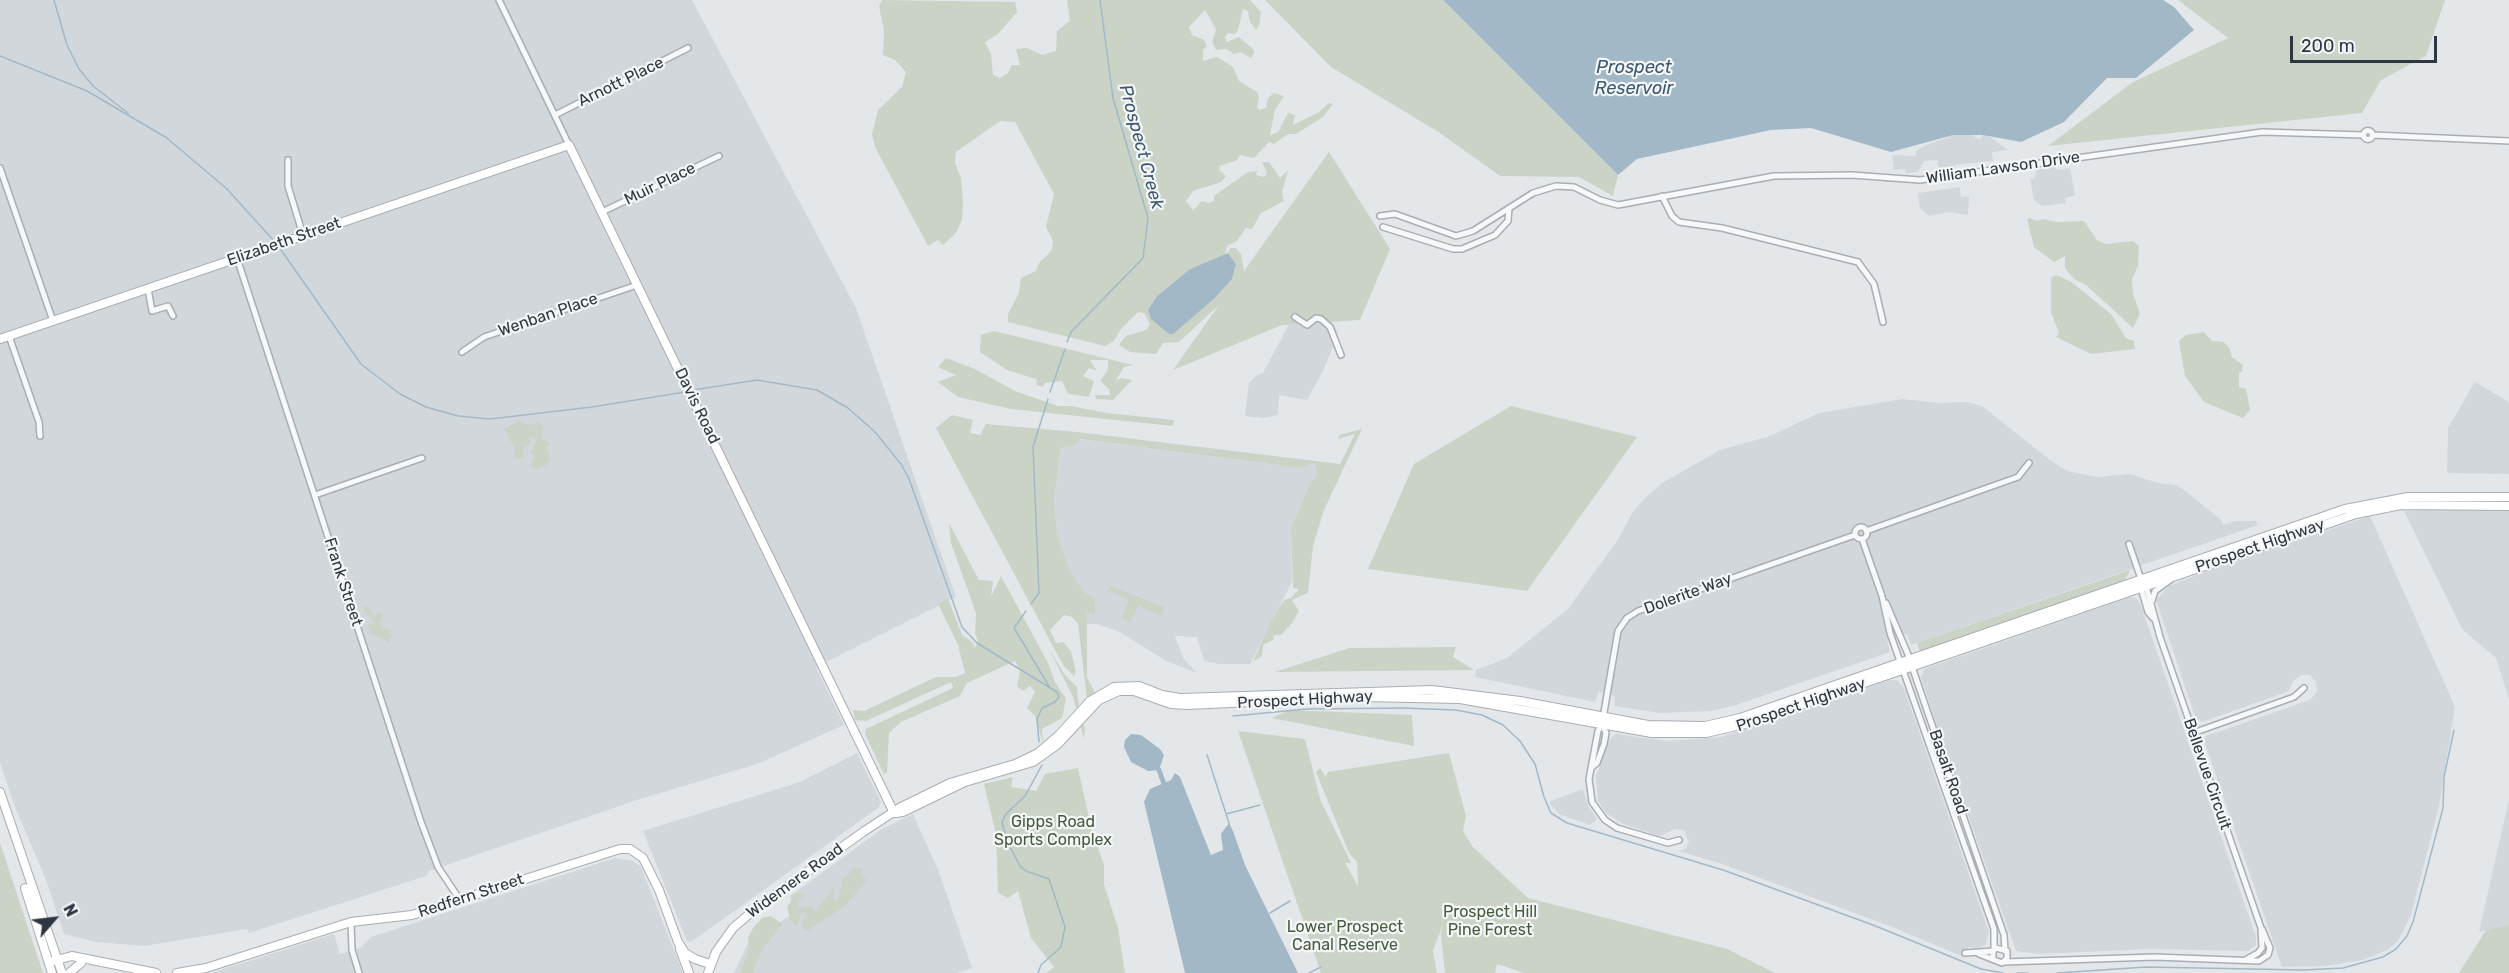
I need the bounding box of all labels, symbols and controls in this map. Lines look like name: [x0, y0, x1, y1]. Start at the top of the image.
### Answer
scale bar: [2293, 24, 2440, 62]
text: 200 m: [2301, 35, 2355, 57]
street label: Arnott Place: [575, 53, 667, 111]
water label: Prospect Reservoir: [1595, 57, 1673, 100]
water label: Prospect Creek: [1114, 82, 1168, 212]
street label: William Lawson Drive: [1925, 148, 2081, 188]
street label: Muir Place: [621, 158, 699, 210]
street label: Elizabeth Street: [225, 214, 343, 270]
street label: Wenban Place: [496, 289, 600, 341]
street label: Davis Road: [670, 365, 724, 447]
street label: Prospect Highway: [2193, 515, 2327, 577]
street label: Frank Street: [320, 535, 366, 629]
street label: Dolerite Way: [1641, 569, 1735, 619]
street label: Prospect Highway: [1734, 674, 1868, 736]
street label: Prospect Highway: [1237, 687, 1373, 713]
street label: Bellevue Circuit: [2179, 716, 2235, 832]
street label: Basalt Road: [1925, 727, 1971, 817]
park label: Gipps Road Sports Complex: [994, 812, 1112, 850]
street label: Widemere Road: [743, 839, 847, 923]
street label: Redfern Street: [416, 870, 526, 922]
north arrow: [24, 889, 84, 949]
text: N: [59, 901, 81, 920]
park label: Prospect Hill Pine Forest: [1443, 902, 1537, 940]
park label: Lower Prospect Canal Reserve: [1287, 917, 1403, 955]

